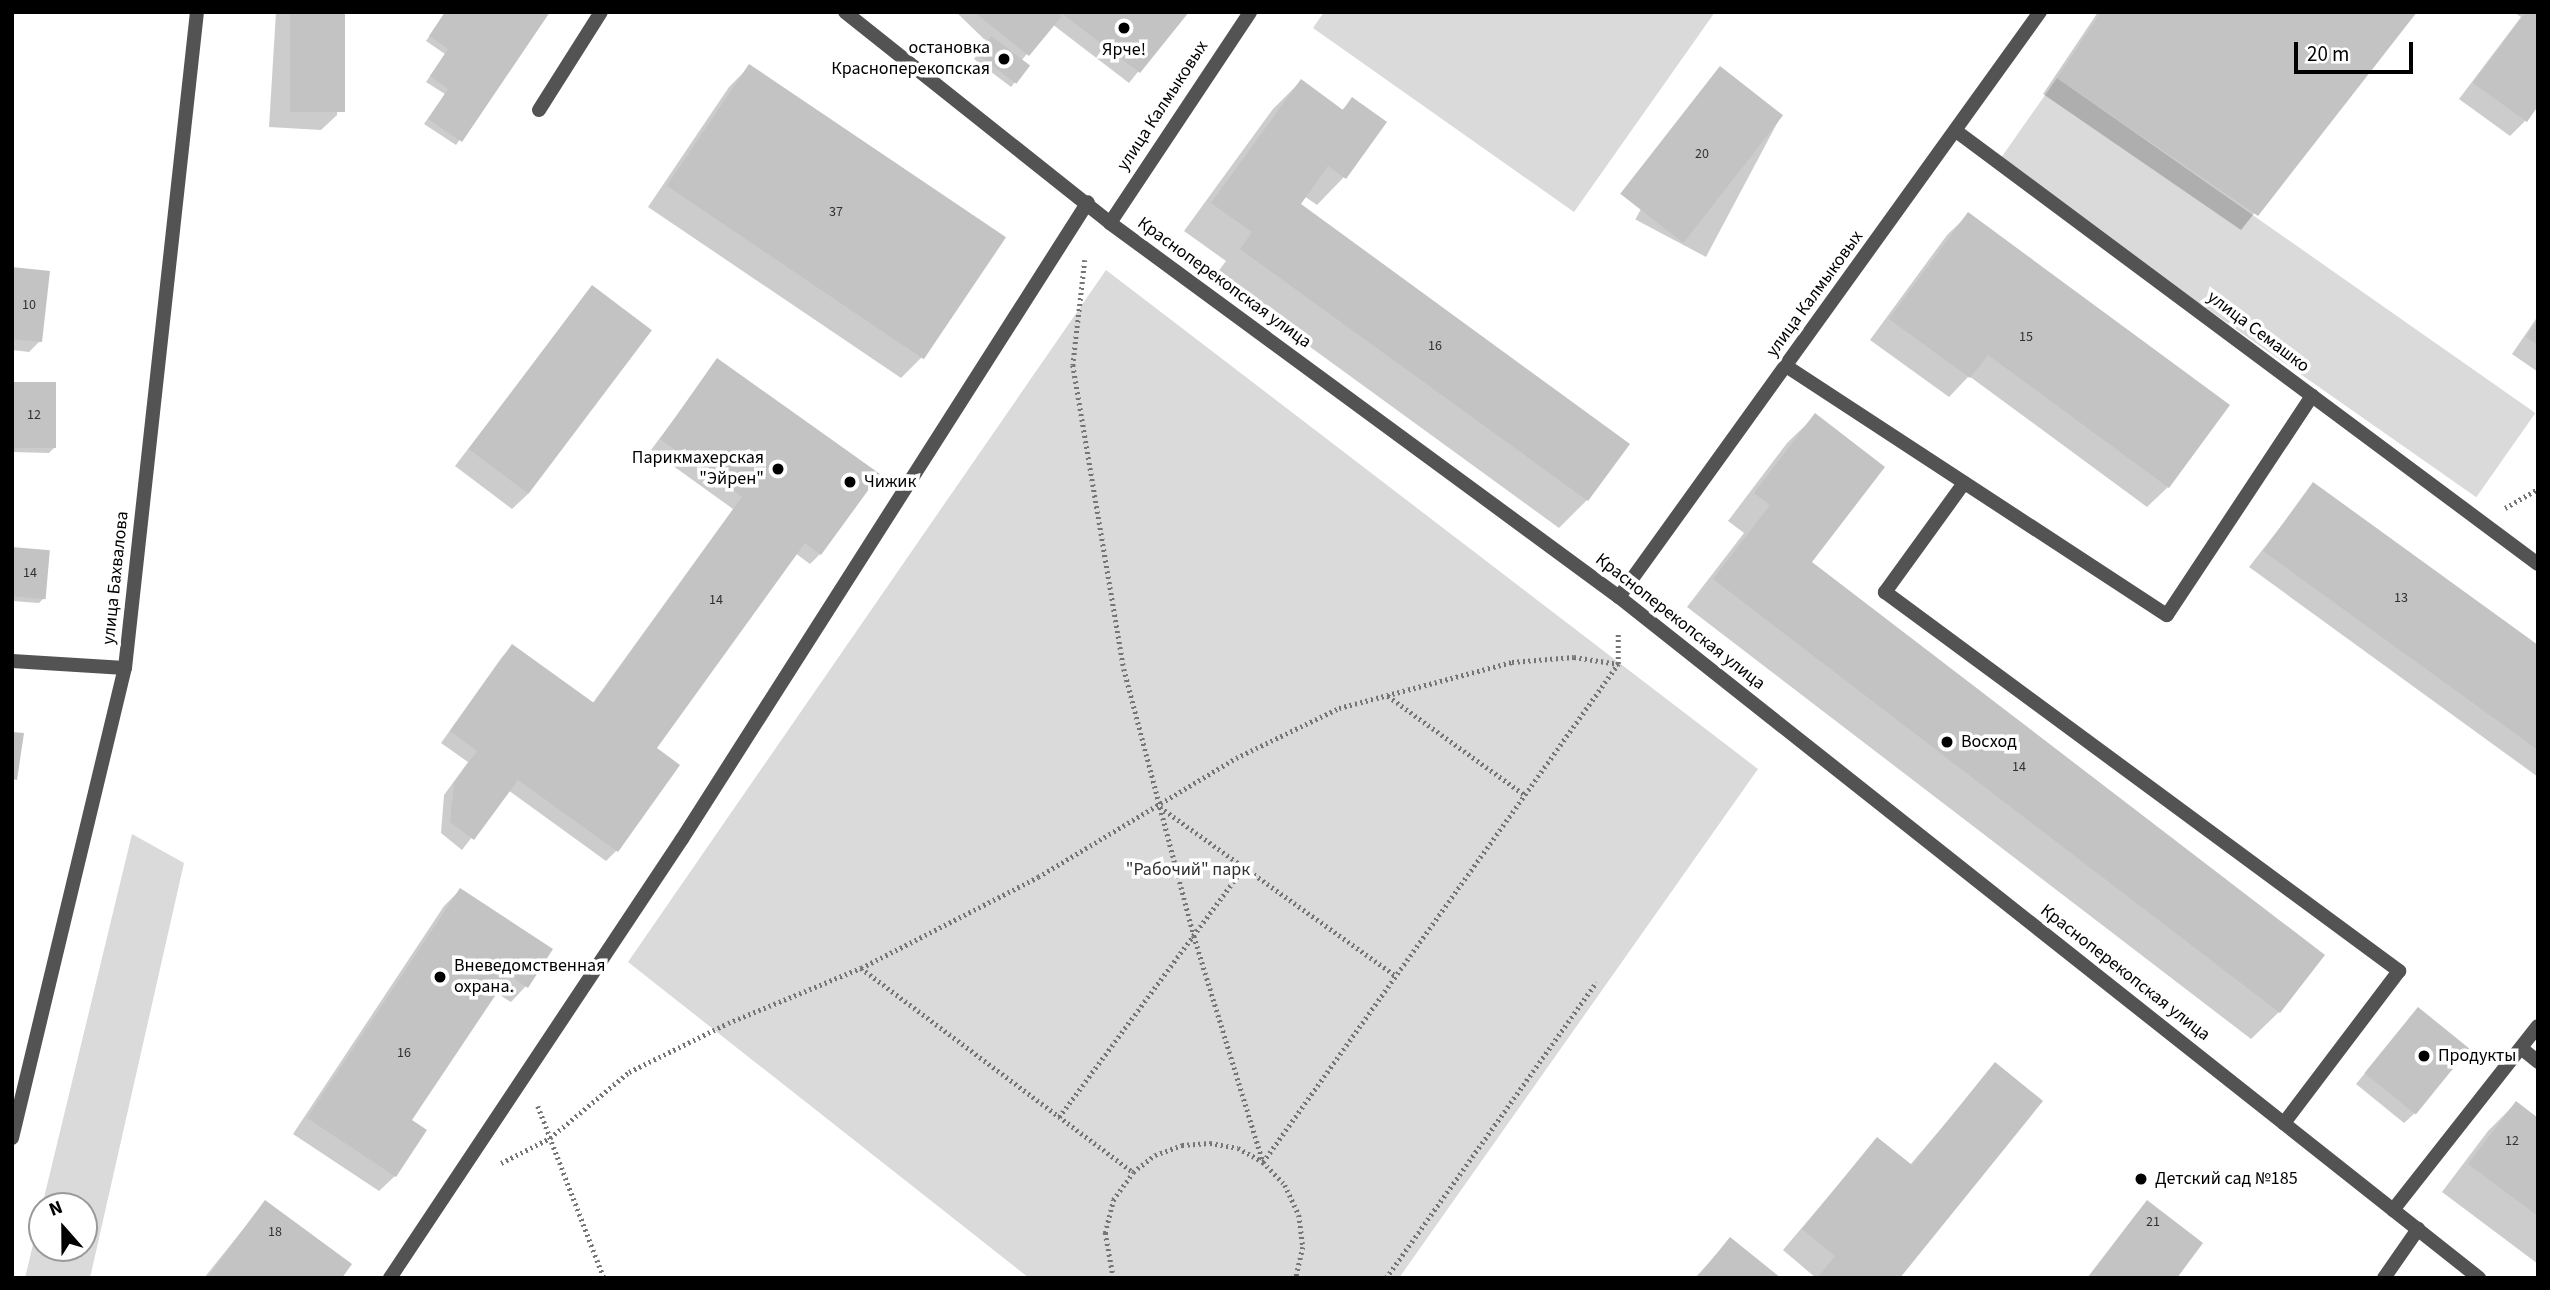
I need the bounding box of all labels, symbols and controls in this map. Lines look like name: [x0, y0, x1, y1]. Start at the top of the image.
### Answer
marker: Ярче!: [1116, 20, 1132, 36]
scale bar: [2298, 28, 2417, 72]
street label: улица Калмыковых: [1113, 37, 1213, 175]
place label: остановка Красноперекопская: [831, 38, 990, 80]
place label: Ярче!: [1102, 39, 1146, 61]
text: 20 m: [2307, 39, 2349, 69]
marker: остановка Красноперекопская: [996, 51, 1012, 67]
house number: 20: [1695, 146, 1709, 162]
house number: 37: [829, 204, 843, 220]
street label: Красноперекопская улица: [1133, 213, 1315, 353]
street label: улица Калмыковых: [1762, 227, 1868, 361]
street label: улица Семашко: [2203, 287, 2313, 377]
house number: 10: [22, 297, 36, 313]
house number: 15: [2019, 329, 2033, 345]
house number: 16: [1428, 338, 1442, 354]
house number: 12: [27, 407, 41, 423]
place label: Парикмахерская "Эйрен": [632, 448, 764, 490]
marker: Парикмахерская "Эйрен": [770, 461, 786, 477]
place label: Чижик: [864, 471, 916, 493]
marker: Чижик: [842, 474, 858, 490]
street label: улица Бахвалова: [98, 510, 134, 646]
street label: Красноперекопская улица: [1591, 549, 1769, 695]
house number: 14: [23, 565, 37, 581]
house number: 13: [2394, 590, 2408, 606]
house number: 14: [709, 592, 723, 608]
place label: Восход: [1961, 731, 2017, 753]
marker: Восход: [1939, 734, 1955, 750]
house number: 14: [2012, 759, 2026, 775]
park label: "Рабочий" парк: [1126, 859, 1250, 881]
street label: Красноперекопская улица: [2036, 900, 2214, 1046]
place label: Вневедомственная охрана.: [454, 956, 605, 998]
marker: Вневедомственная охрана.: [432, 969, 448, 985]
house number: 16: [397, 1045, 411, 1061]
place label: Продукты: [2438, 1045, 2516, 1067]
marker: Продукты: [2416, 1048, 2432, 1064]
house number: 12: [2505, 1133, 2519, 1149]
place label: Детский сад №185: [2155, 1168, 2298, 1190]
marker: Детский сад №185: [2133, 1171, 2149, 1187]
north arrow: [28, 1192, 98, 1262]
text: N: [45, 1194, 67, 1224]
house number: 21: [2146, 1214, 2160, 1230]
house number: 18: [268, 1224, 282, 1240]

